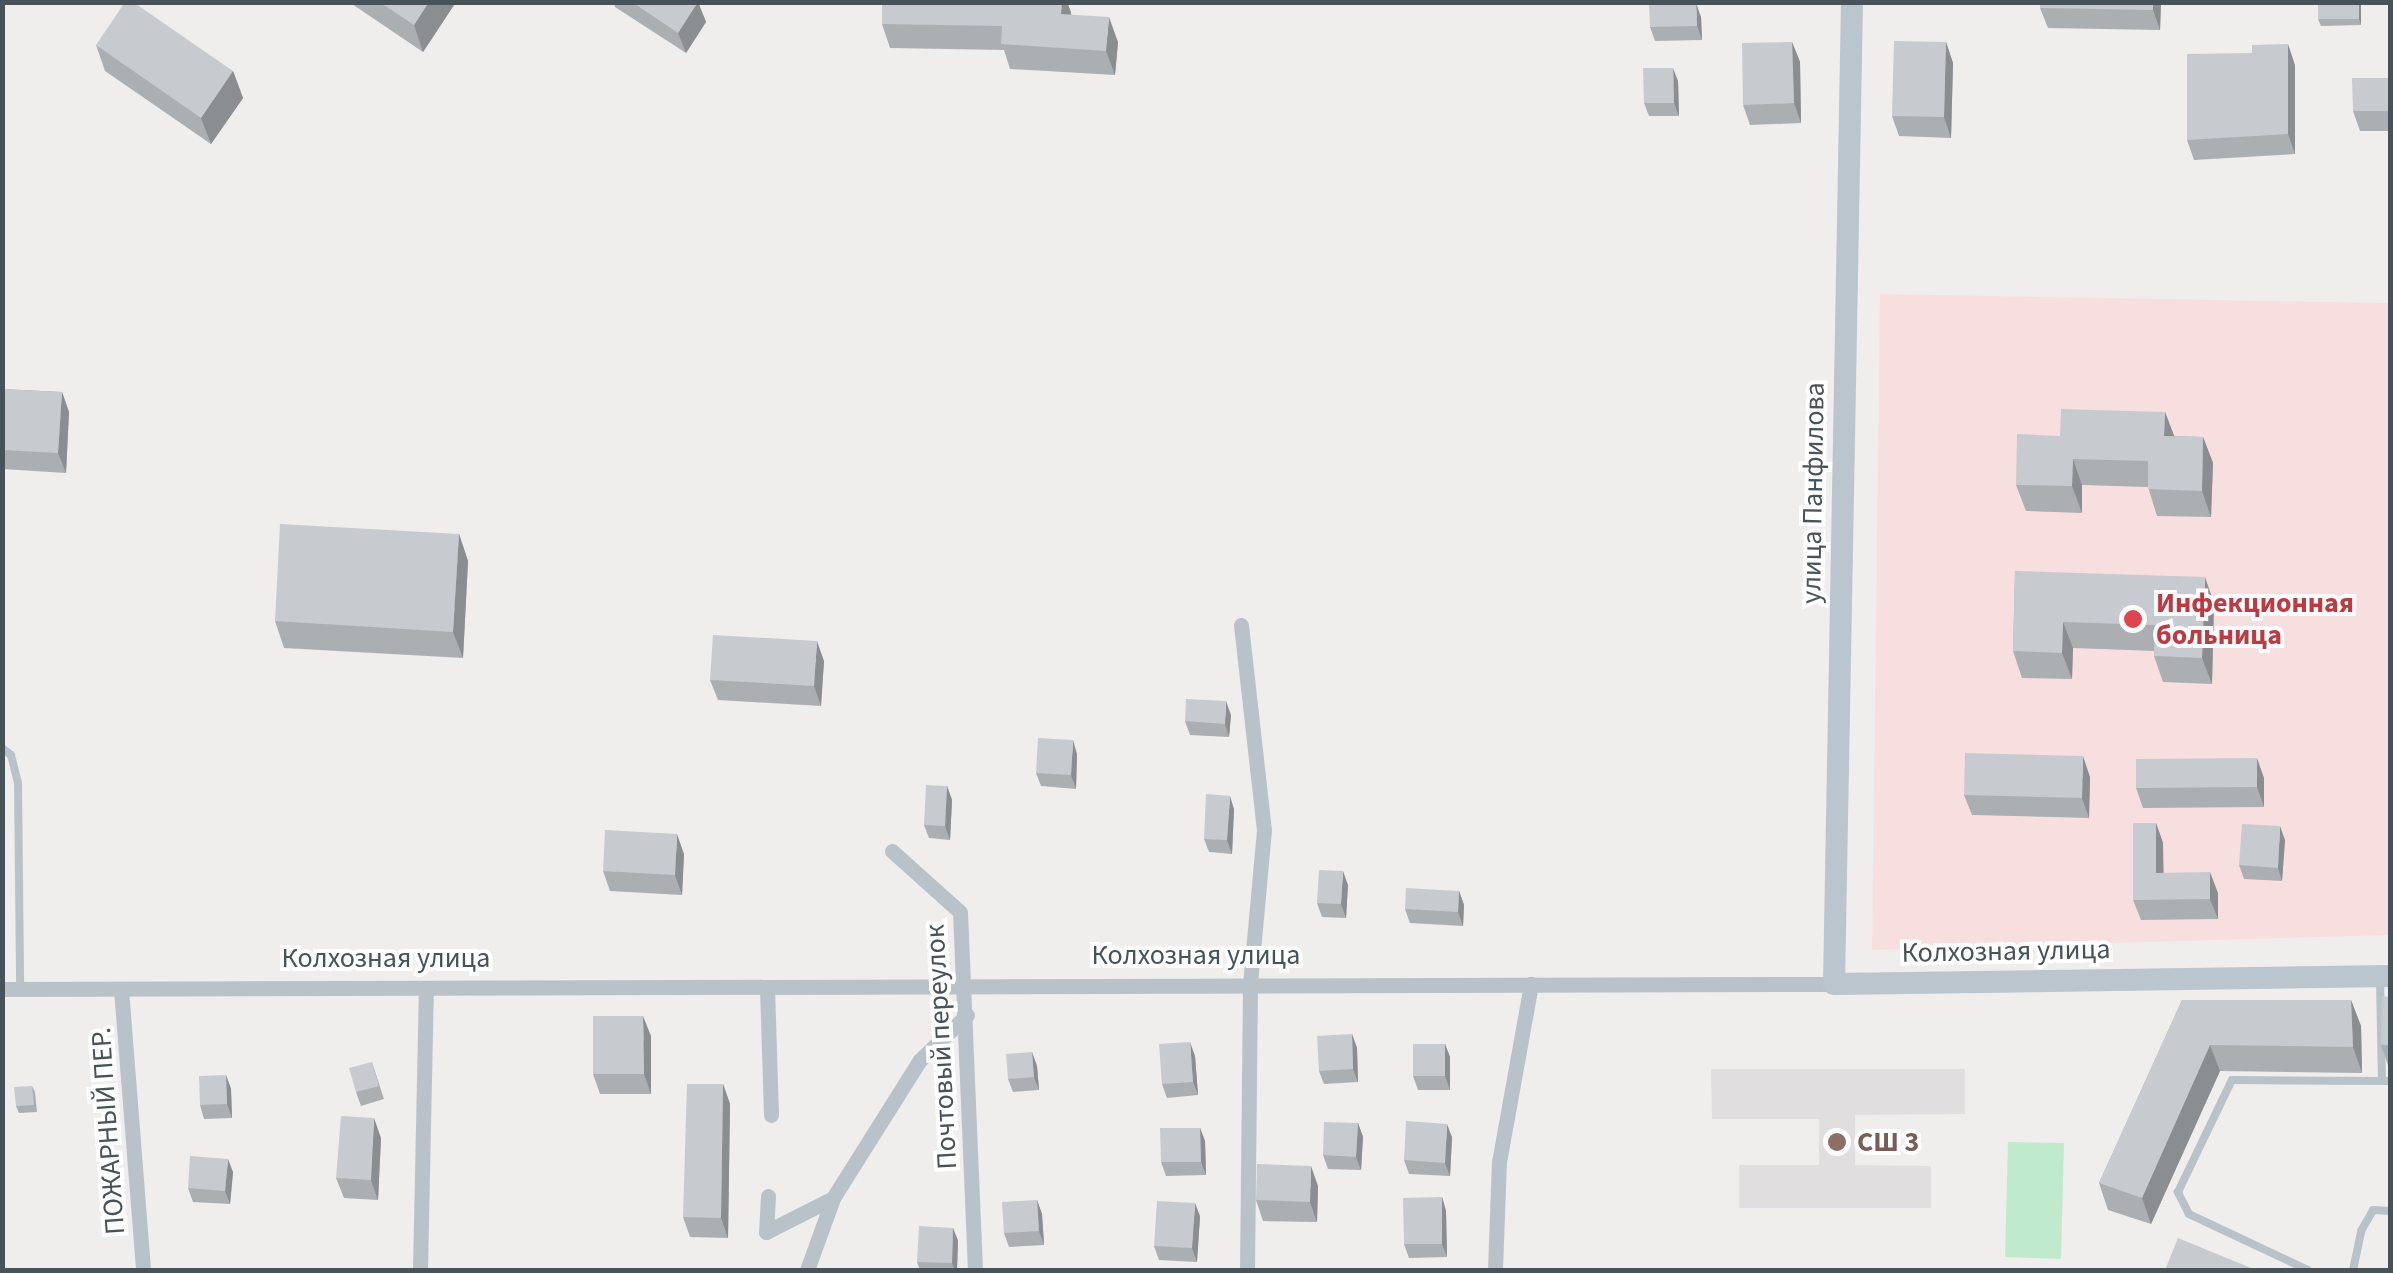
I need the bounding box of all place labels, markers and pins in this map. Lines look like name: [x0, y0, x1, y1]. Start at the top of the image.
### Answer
place label: Инфекционная больница: [2156, 586, 2354, 652]
marker: Инфекционная больница: [2120, 606, 2146, 632]
place label: СШ 3: [1857, 1125, 1919, 1159]
marker: СШ 3: [1826, 1131, 1848, 1153]

